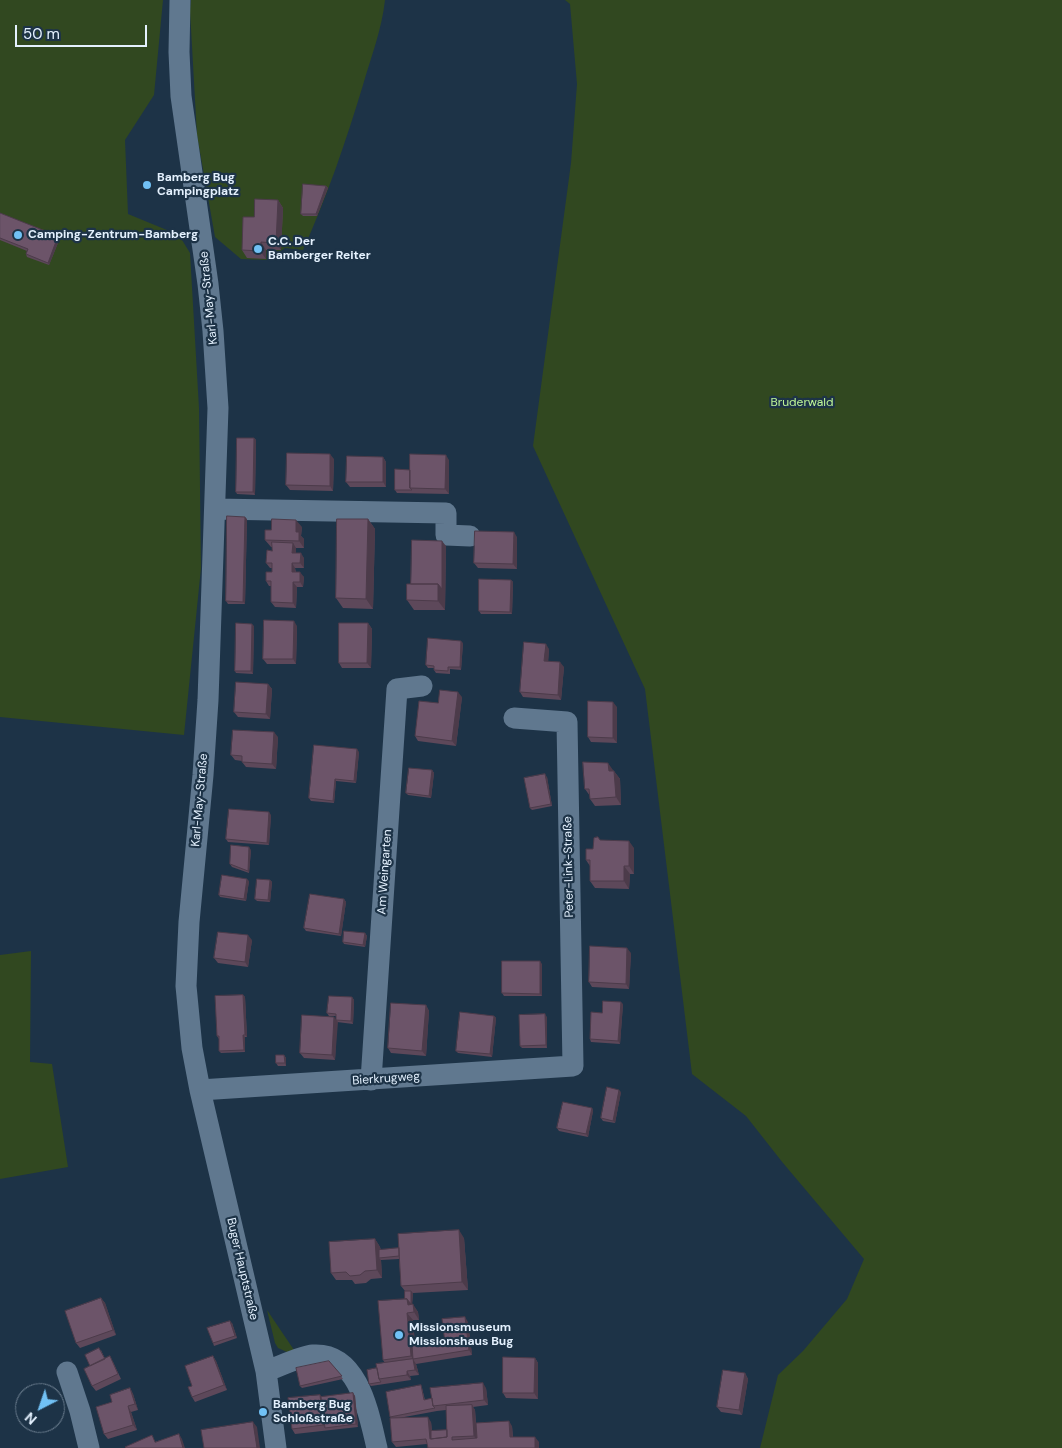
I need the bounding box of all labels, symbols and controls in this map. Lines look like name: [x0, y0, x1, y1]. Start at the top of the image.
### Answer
scale bar: [18, 15, 150, 47]
text: 50 m: [23, 24, 60, 44]
place label: Bamberg Bug Campingplatz: [157, 171, 239, 199]
marker: Bamberg Bug Campingplatz: [141, 179, 153, 191]
place label: Camping-Zentrum-Bamberg: [28, 228, 198, 242]
marker: Camping-Zentrum-Bamberg: [12, 229, 24, 241]
place label: C.C. Der Bamberger Reiter: [268, 235, 371, 263]
marker: C.C. Der Bamberger Reiter: [252, 243, 264, 255]
street label: Karl-May-Straße: [197, 251, 221, 345]
park label: Bruderwald: [771, 396, 833, 410]
street label: Karl-May-Straße: [189, 753, 211, 847]
street label: Peter-Link-Straße: [561, 816, 577, 918]
street label: Am Weingarten: [375, 829, 395, 915]
street label: Bierkrugweg: [352, 1069, 420, 1089]
street label: Buger Hauptstraße: [223, 1216, 261, 1322]
place label: Missionsmuseum Missionshaus Bug: [409, 1321, 513, 1349]
marker: Missionsmuseum Missionshaus Bug: [393, 1329, 405, 1341]
north arrow: [15, 1383, 65, 1433]
place label: Bamberg Bug Schloßstraße: [273, 1398, 353, 1426]
marker: Bamberg Bug Schloßstraße: [257, 1406, 269, 1418]
text: N: [21, 1408, 41, 1429]

